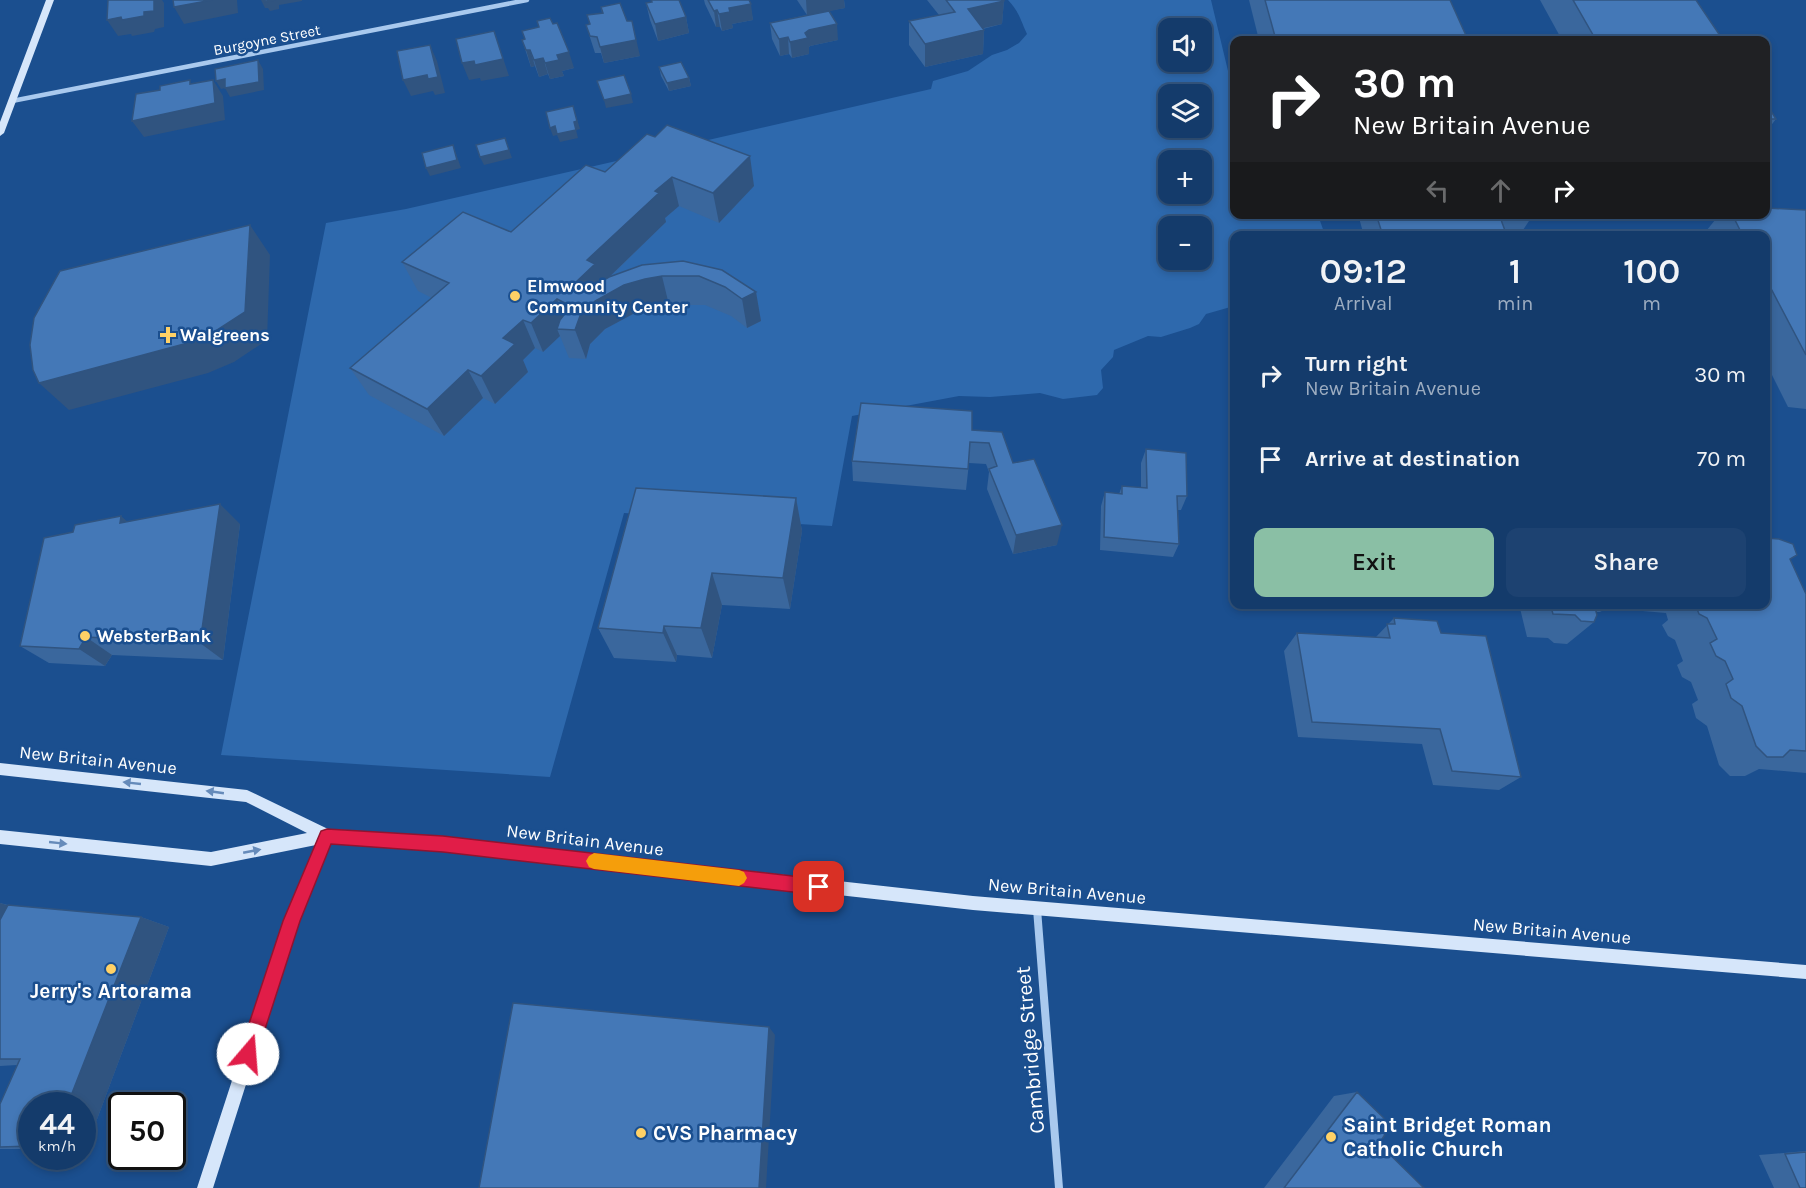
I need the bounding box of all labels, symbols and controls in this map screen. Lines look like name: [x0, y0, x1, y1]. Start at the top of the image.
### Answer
map controls: [1158, 18, 1212, 270]
button: sound: [1158, 18, 1212, 72]
street label: Burgoyne Street: [212, 21, 322, 59]
text: 30 m: [1353, 58, 1456, 108]
icon: right: [1254, 60, 1332, 138]
button: layers: [1158, 84, 1212, 138]
text: New Britain Avenue: [1353, 109, 1591, 141]
button: +: [1158, 150, 1212, 204]
icon: left: [1421, 174, 1454, 207]
icon: ahead: [1484, 174, 1517, 207]
icon: right: [1547, 174, 1580, 207]
button: −: [1158, 216, 1212, 270]
text: 09:12: [1320, 250, 1407, 292]
text: 1: [1509, 250, 1521, 292]
text: 100: [1623, 250, 1680, 292]
place label: Elmwood Community Center: [527, 275, 688, 318]
marker: Elmwood Community Center: [508, 289, 522, 303]
text: Arrival: [1334, 292, 1393, 315]
text: min: [1497, 292, 1533, 315]
text: m: [1642, 292, 1661, 315]
place label: Walgreens: [180, 324, 270, 346]
marker: Walgreens: [161, 328, 175, 342]
text: Turn right: [1305, 351, 1408, 377]
icon: right: [1254, 359, 1287, 392]
text: 30 m: [1694, 362, 1746, 388]
text: New Britain Avenue: [1305, 377, 1481, 400]
icon: arrive: [1254, 443, 1287, 476]
text: Arrive at destination: [1305, 446, 1520, 472]
text: 70 m: [1697, 446, 1746, 472]
button: Exit: [1254, 528, 1494, 597]
button: Share: [1506, 528, 1746, 597]
place label: WebsterBank: [97, 625, 212, 647]
marker: WebsterBank: [78, 629, 92, 643]
street label: New Britain Avenue: [18, 741, 178, 779]
one-way arrow: [122, 778, 141, 788]
one-way arrow: [206, 787, 225, 797]
street label: New Britain Avenue: [505, 819, 665, 861]
one-way arrow: [49, 838, 68, 848]
one-way arrow: [242, 846, 261, 855]
pin: [793, 861, 844, 912]
icon: arrive: [802, 870, 835, 903]
street label: New Britain Avenue: [987, 873, 1147, 909]
street label: New Britain Avenue: [1472, 913, 1632, 949]
marker: Jerry's Artorama: [104, 962, 118, 976]
street label: Cambridge Street: [1011, 965, 1049, 1135]
place label: Jerry's Artorama: [30, 979, 192, 1003]
position arrow: [216, 1022, 280, 1086]
speed limit sign: 50: [108, 1092, 186, 1170]
text: 44: [39, 1106, 75, 1142]
place label: Saint Bridget Roman Catholic Church: [1343, 1113, 1552, 1161]
place label: CVS Pharmacy: [653, 1121, 798, 1145]
marker: CVS Pharmacy: [634, 1126, 648, 1140]
marker: Saint Bridget Roman Catholic Church: [1324, 1130, 1338, 1144]
text: km/h: [38, 1137, 76, 1155]

